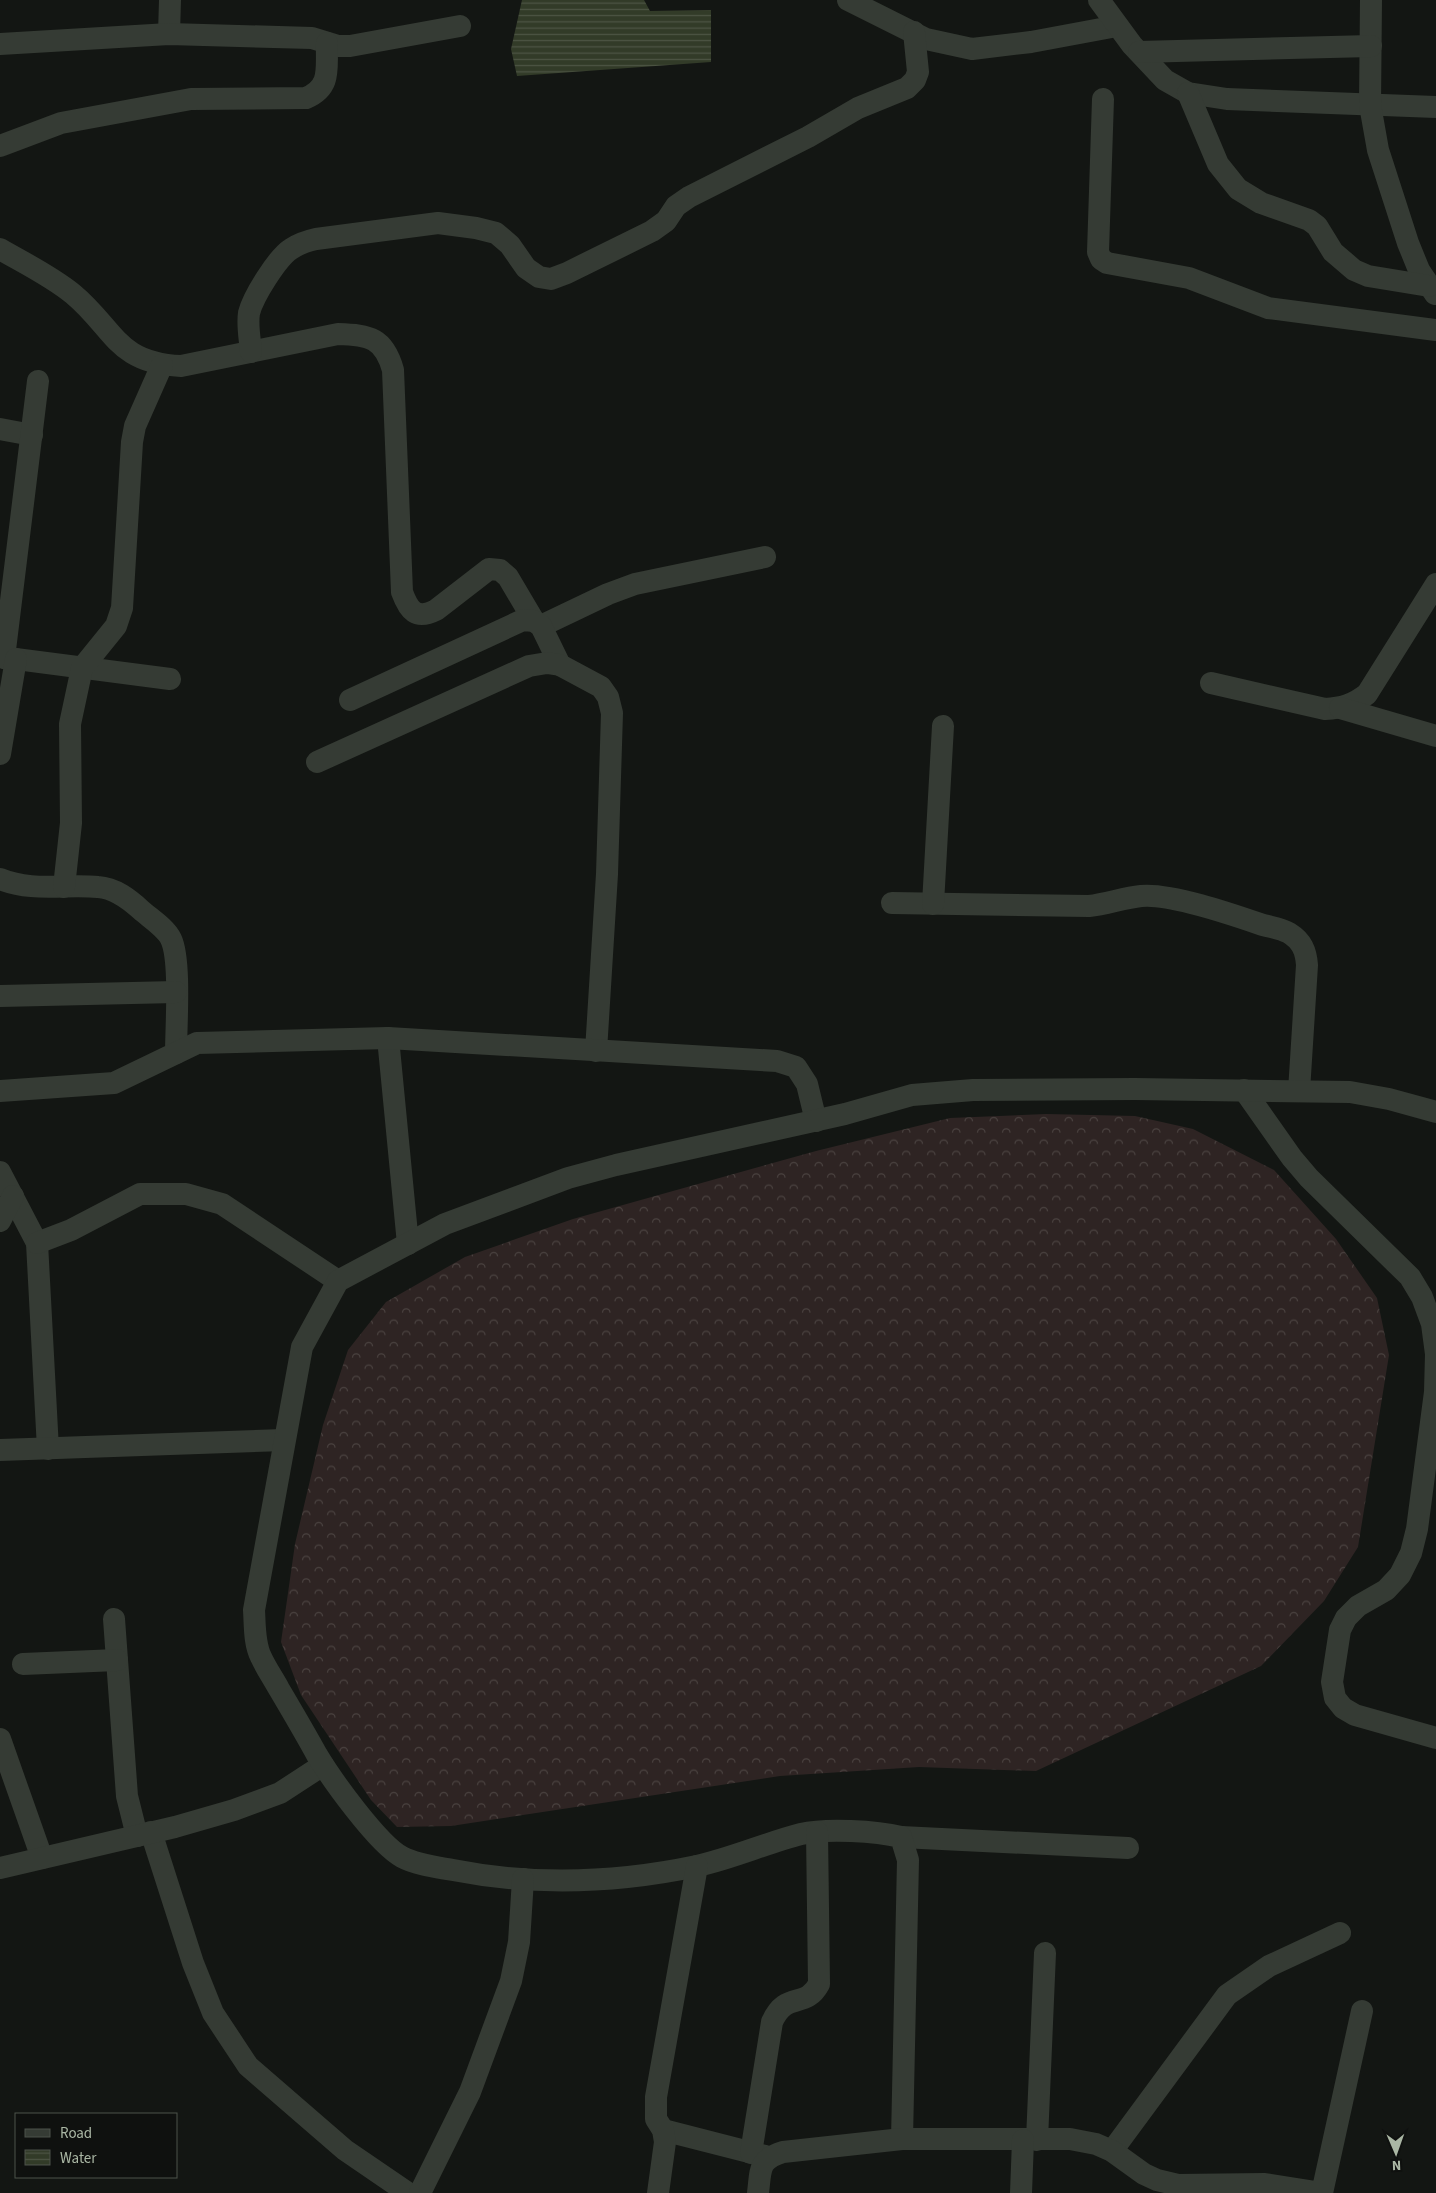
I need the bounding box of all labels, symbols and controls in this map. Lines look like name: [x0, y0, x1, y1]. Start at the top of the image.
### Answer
legend: [15, 2113, 178, 2178]
text: Road: [60, 2123, 92, 2144]
north arrow: [1371, 2128, 1421, 2178]
text: Water: [60, 2148, 97, 2169]
text: N: [1391, 2155, 1401, 2175]

